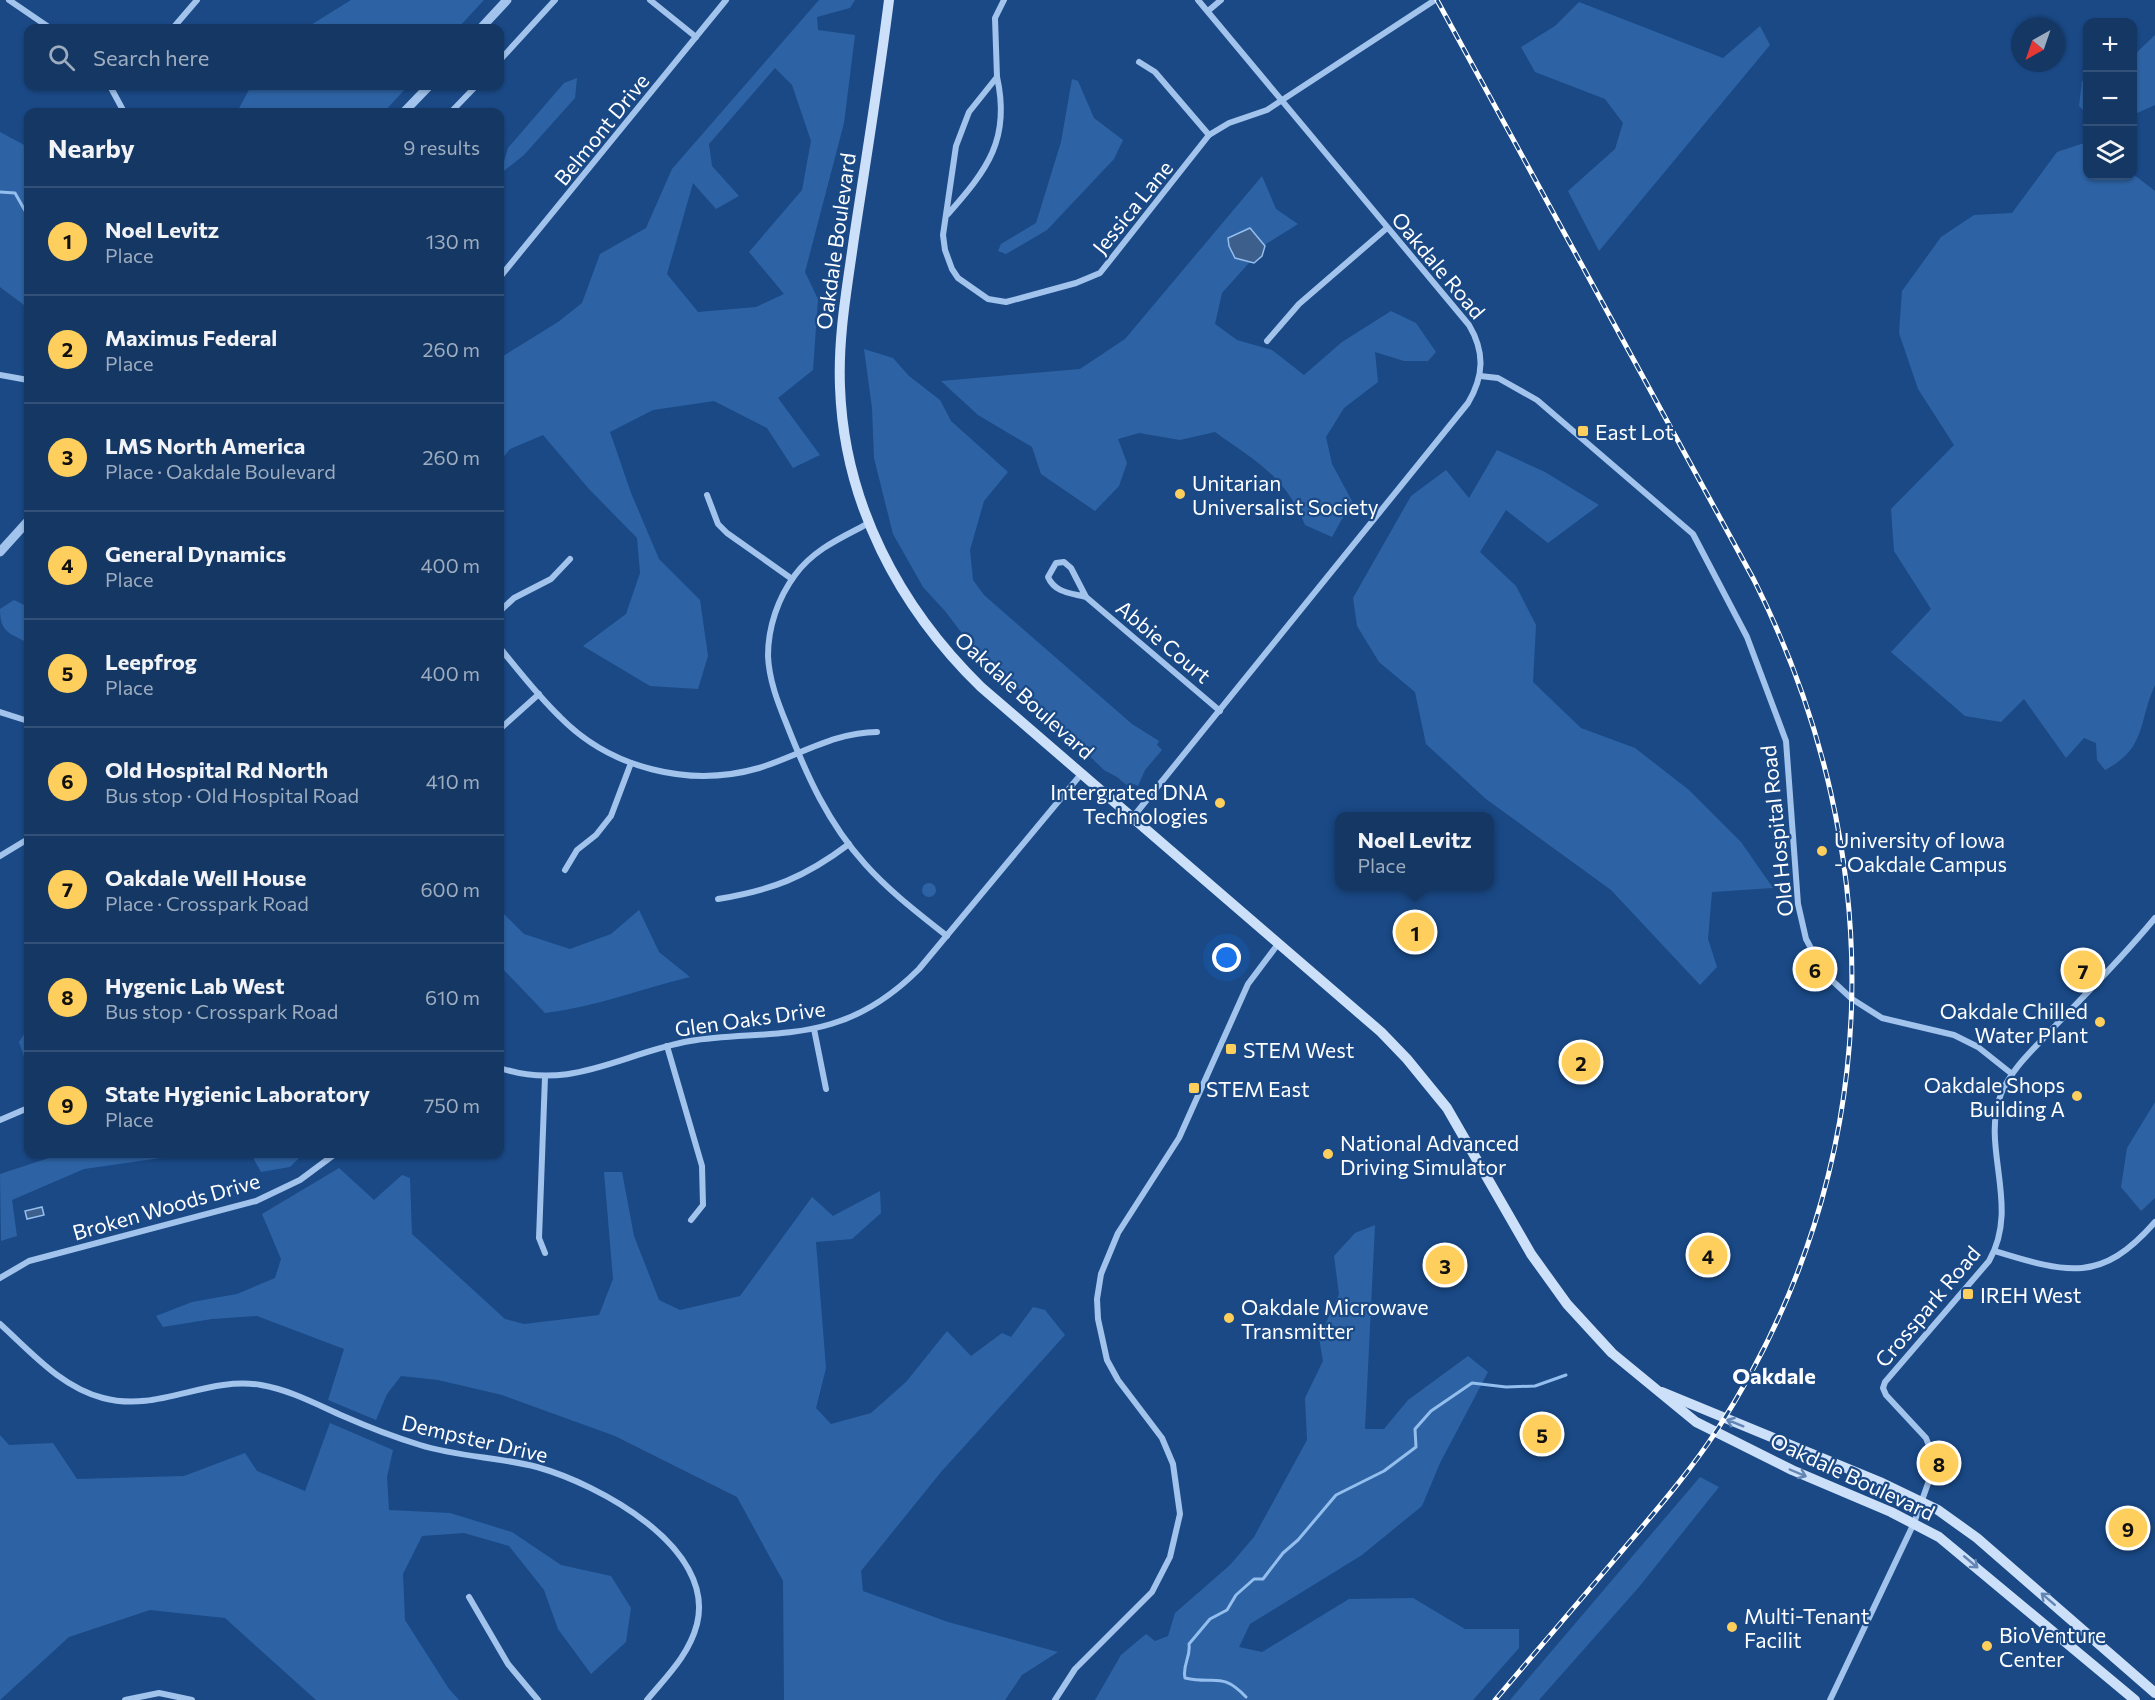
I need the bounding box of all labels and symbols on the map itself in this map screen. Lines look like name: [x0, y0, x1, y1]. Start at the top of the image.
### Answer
north arrow: [2011, 18, 2065, 72]
street label: Belmont Drive: [548, 68, 654, 190]
street label: Oakdale Boulevard: [810, 151, 860, 331]
street label: Jessica Lane: [1087, 155, 1177, 259]
street label: Oakdale Road: [1387, 207, 1491, 323]
place label: East Lot: [1595, 419, 1674, 444]
marker: East Lot: [1576, 424, 1590, 438]
place label: Unitarian Universalist Society: [1192, 470, 1379, 519]
marker: Unitarian Universalist Society: [1173, 487, 1187, 501]
street label: Abbie Court: [1112, 594, 1216, 688]
street label: Oakdale Boulevard: [950, 626, 1100, 764]
street label: Old Hospital Road: [1755, 744, 1797, 918]
place label: Intergrated DNA Technologies: [1050, 779, 1208, 828]
marker: Intergrated DNA Technologies: [1213, 796, 1227, 810]
place label: University of Iowa - Oakdale Campus: [1834, 827, 2007, 876]
marker: University of Iowa - Oakdale Campus: [1815, 844, 1829, 858]
pin: 1: [1396, 910, 1434, 954]
your location: [1212, 943, 1241, 972]
pin: 6: [1796, 946, 1834, 992]
pin: 7: [2064, 948, 2102, 992]
street label: Glen Oaks Drive: [673, 995, 827, 1041]
place label: Oakdale Chilled Water Plant: [1940, 998, 2088, 1047]
marker: Oakdale Chilled Water Plant: [2093, 1015, 2107, 1029]
place label: STEM West: [1243, 1037, 1354, 1062]
pin: 2: [1562, 1040, 1600, 1084]
marker: STEM West: [1224, 1042, 1238, 1056]
place label: Oakdale Shops Building A: [1924, 1072, 2065, 1121]
place label: STEM East: [1206, 1076, 1310, 1101]
marker: STEM East: [1187, 1081, 1201, 1095]
marker: Oakdale Shops Building A: [2070, 1089, 2084, 1103]
place label: National Advanced Driving Simulator: [1340, 1130, 1519, 1179]
marker: National Advanced Driving Simulator: [1321, 1147, 1335, 1161]
street label: Broken Woods Drive: [69, 1167, 263, 1245]
pin: 4: [1688, 1232, 1728, 1278]
street label: Crosspark Road: [1869, 1240, 1985, 1372]
pin: 3: [1426, 1242, 1464, 1288]
place label: IREH West: [1980, 1282, 2081, 1307]
marker: IREH West: [1961, 1287, 1975, 1301]
place label: Oakdale Microwave Transmitter: [1241, 1294, 1429, 1343]
marker: Oakdale Microwave Transmitter: [1222, 1311, 1236, 1325]
district label: Oakdale: [1732, 1362, 1816, 1389]
street label: Dempster Drive: [399, 1409, 551, 1467]
pin: 5: [1522, 1412, 1562, 1456]
one-way arrow: [1726, 1417, 1745, 1428]
street label: Oakdale Boulevard: [1767, 1427, 1939, 1525]
pin: 8: [1920, 1440, 1958, 1486]
one-way arrow: [1789, 1468, 1807, 1479]
pin: 9: [2108, 1506, 2148, 1550]
one-way arrow: [1963, 1555, 1979, 1568]
one-way arrow: [2040, 1593, 2056, 1607]
place label: Multi-Tenant Facilit: [1744, 1603, 1869, 1652]
marker: Multi-Tenant Facilit: [1725, 1620, 1739, 1634]
place label: BioVenture Center: [1999, 1622, 2106, 1671]
marker: BioVenture Center: [1980, 1639, 1994, 1653]

